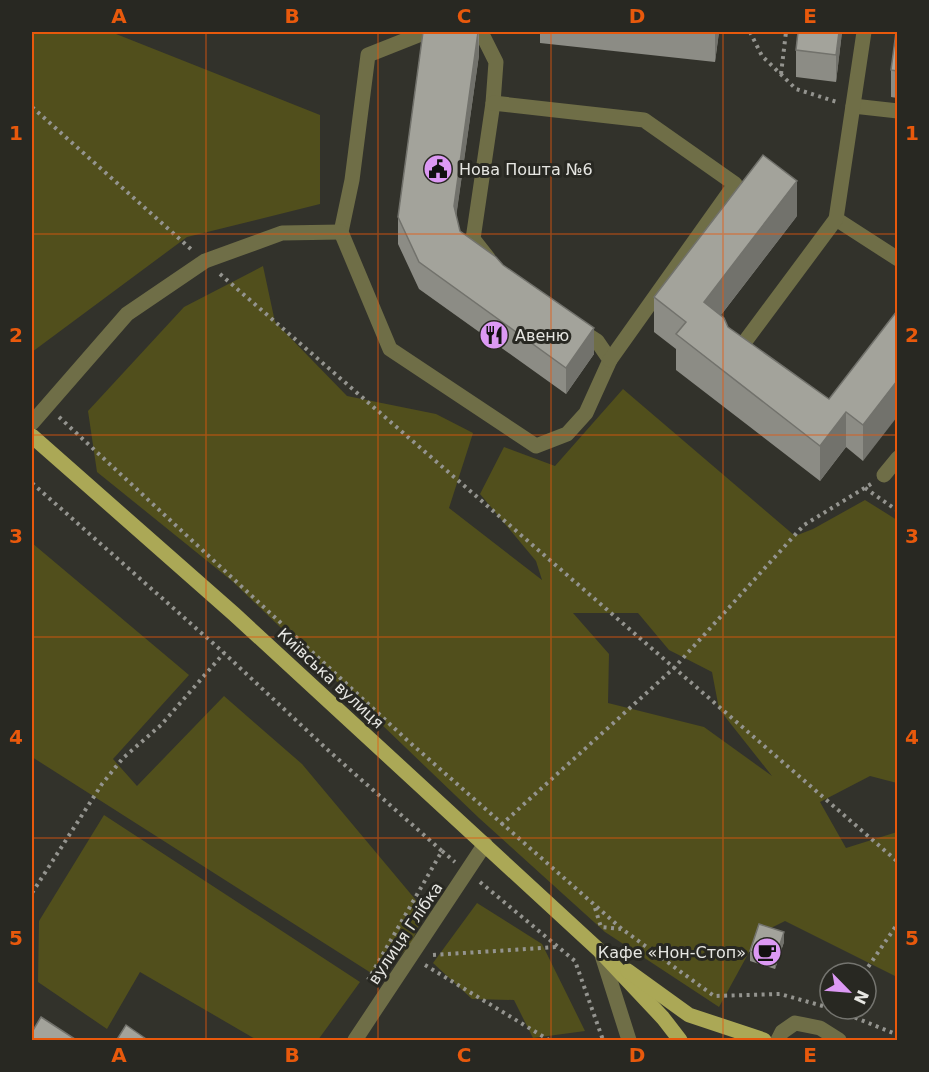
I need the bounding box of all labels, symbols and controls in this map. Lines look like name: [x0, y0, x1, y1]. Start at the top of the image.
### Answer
text: A: [111, 4, 127, 28]
text: B: [284, 4, 300, 28]
text: C: [457, 4, 471, 28]
text: D: [629, 4, 645, 28]
text: E: [803, 4, 817, 28]
text: 1: [9, 121, 23, 145]
text: 1: [905, 121, 919, 145]
public building icon: Нова Пошта №6: [422, 153, 454, 185]
place label: Нова Пошта №6: [459, 160, 593, 179]
restaurant icon: Авеню: [478, 319, 510, 351]
text: 2: [9, 323, 23, 347]
text: 2: [905, 323, 919, 347]
place label: Авеню: [515, 326, 569, 345]
text: 3: [9, 524, 23, 548]
text: 3: [905, 524, 919, 548]
street label: Київська вулиця: [274, 624, 388, 733]
text: 4: [9, 725, 23, 749]
text: 4: [905, 725, 919, 749]
street label: вулиця Глібка: [364, 879, 447, 988]
text: 5: [9, 926, 23, 950]
text: 5: [905, 926, 919, 950]
cafe icon: Кафе «Нон-Стоп»: [751, 936, 783, 968]
place label: Кафе «Нон-Стоп»: [598, 943, 746, 962]
north arrow: [818, 961, 878, 1021]
text: N: [850, 987, 873, 1007]
text: A: [111, 1043, 127, 1067]
text: B: [284, 1043, 300, 1067]
text: C: [457, 1043, 471, 1067]
text: D: [629, 1043, 645, 1067]
text: E: [803, 1043, 817, 1067]

